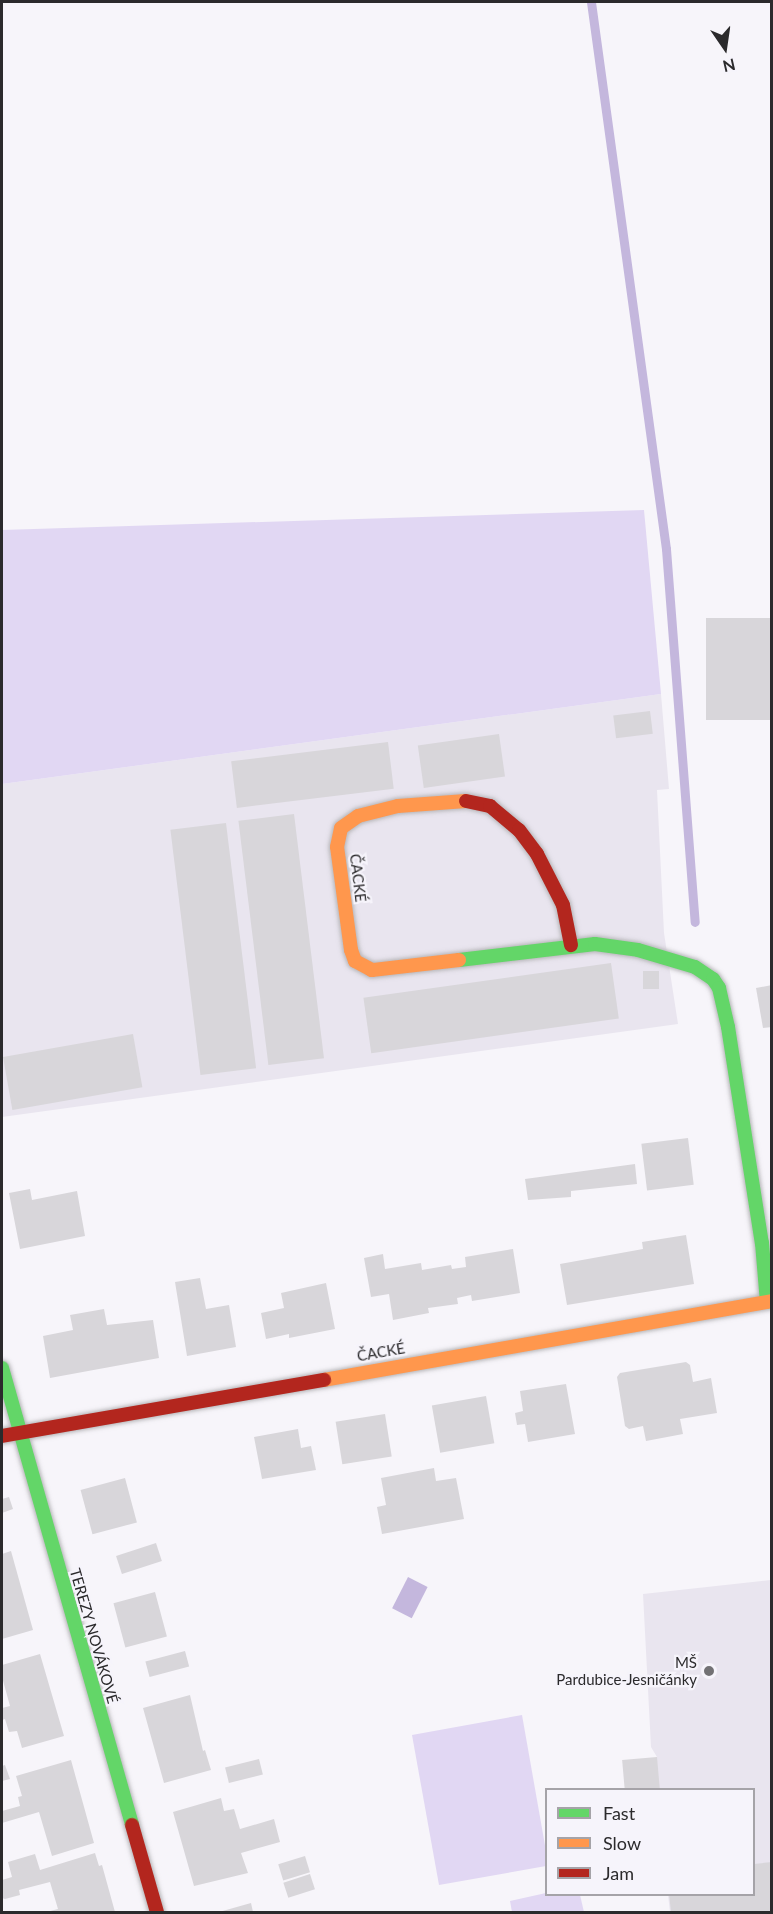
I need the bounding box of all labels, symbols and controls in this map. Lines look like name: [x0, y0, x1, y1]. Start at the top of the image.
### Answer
north arrow: [695, 18, 755, 78]
text: N: [721, 55, 737, 77]
street label: ČACKÉ: [346, 853, 370, 903]
street label: ČACKÉ: [356, 1339, 406, 1365]
street label: TEREZY NOVÁKOVÉ: [66, 1566, 122, 1706]
place label: MŠ Pardubice-Jesničánky: [556, 1653, 697, 1688]
marker: MŠ Pardubice-Jesničánky: [702, 1664, 716, 1678]
legend: [545, 1788, 755, 1896]
text: Fast: [603, 1802, 635, 1824]
text: Slow: [603, 1832, 641, 1854]
text: Jam: [603, 1862, 634, 1884]

